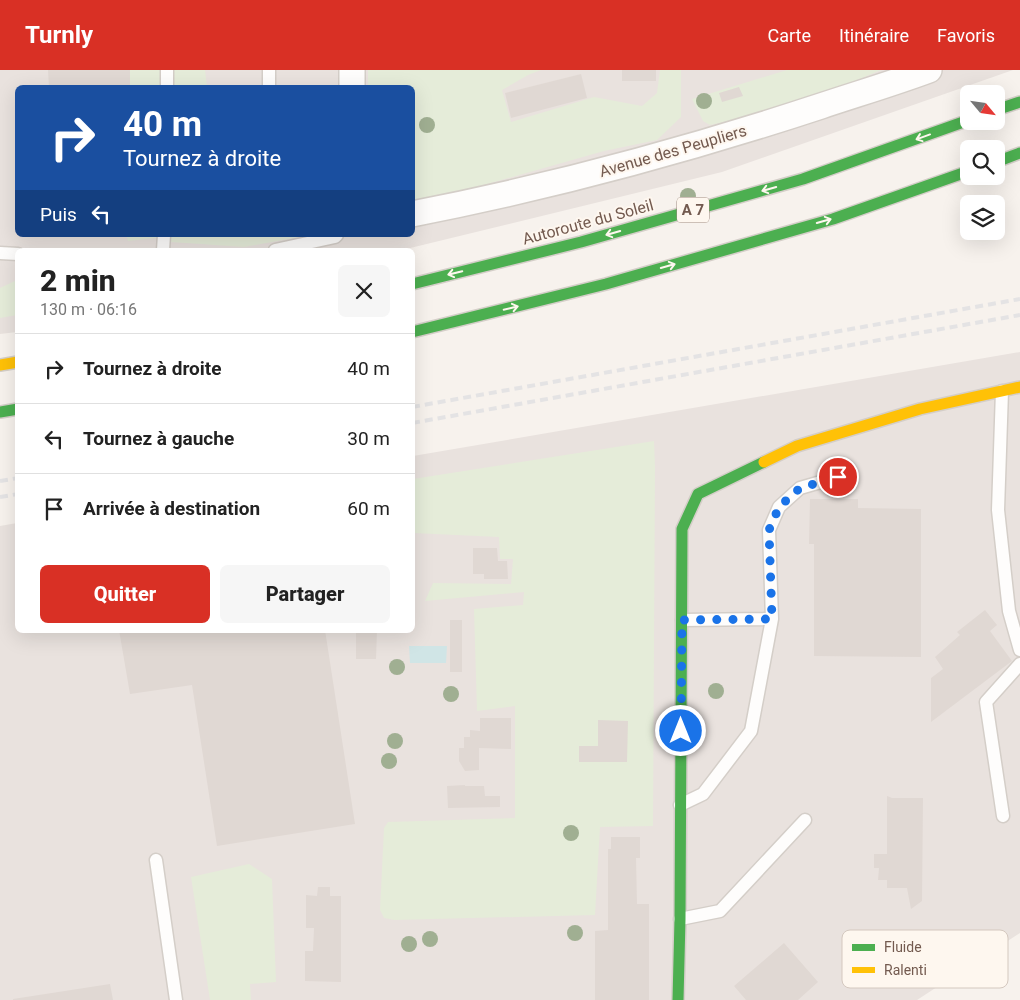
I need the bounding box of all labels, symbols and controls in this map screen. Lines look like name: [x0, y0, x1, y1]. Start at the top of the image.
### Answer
text: Turnly: [25, 21, 93, 49]
text: Carte: [768, 25, 811, 46]
text: Itinéraire: [839, 25, 909, 46]
text: Favoris: [937, 25, 995, 46]
north arrow: [960, 85, 1005, 130]
map controls: [960, 85, 1005, 240]
text: 40 m: [123, 104, 202, 145]
icon: right: [40, 105, 105, 170]
street label: Avenue des Peupliers: [597, 121, 749, 181]
one-way arrow: [916, 133, 931, 142]
button: search: [960, 140, 1005, 185]
text: Tournez à droite: [123, 146, 281, 171]
one-way arrow: [761, 185, 777, 194]
street label: Autoroute du Soleil: [520, 195, 656, 249]
button: layers: [960, 195, 1005, 240]
road number: A 7: [677, 198, 709, 222]
icon: left: [87, 200, 115, 228]
text: Puis: [40, 203, 77, 226]
one-way arrow: [816, 216, 832, 226]
one-way arrow: [605, 229, 621, 239]
one-way arrow: [659, 261, 675, 271]
text: 2 min: [40, 263, 116, 298]
button: close: [338, 265, 390, 317]
one-way arrow: [448, 269, 464, 278]
text: 130 m · 06:16: [40, 300, 137, 319]
one-way arrow: [502, 303, 518, 312]
icon: right: [40, 355, 68, 383]
text: Tournez à droite: [83, 357, 222, 380]
text: 40 m: [347, 357, 390, 380]
icon: left: [40, 425, 68, 453]
text: Tournez à gauche: [83, 427, 234, 450]
text: 30 m: [347, 427, 390, 450]
pin: [817, 456, 859, 498]
icon: arrive: [824, 463, 852, 491]
icon: arrive: [40, 495, 68, 523]
text: Arrivée à destination: [83, 497, 260, 520]
text: 60 m: [347, 497, 390, 520]
button: Quitter: [40, 565, 210, 623]
button: Partager: [220, 565, 390, 623]
position arrow: [654, 704, 706, 756]
legend: [842, 930, 1008, 988]
text: Fluide: [884, 939, 922, 955]
text: Ralenti: [884, 962, 927, 978]

